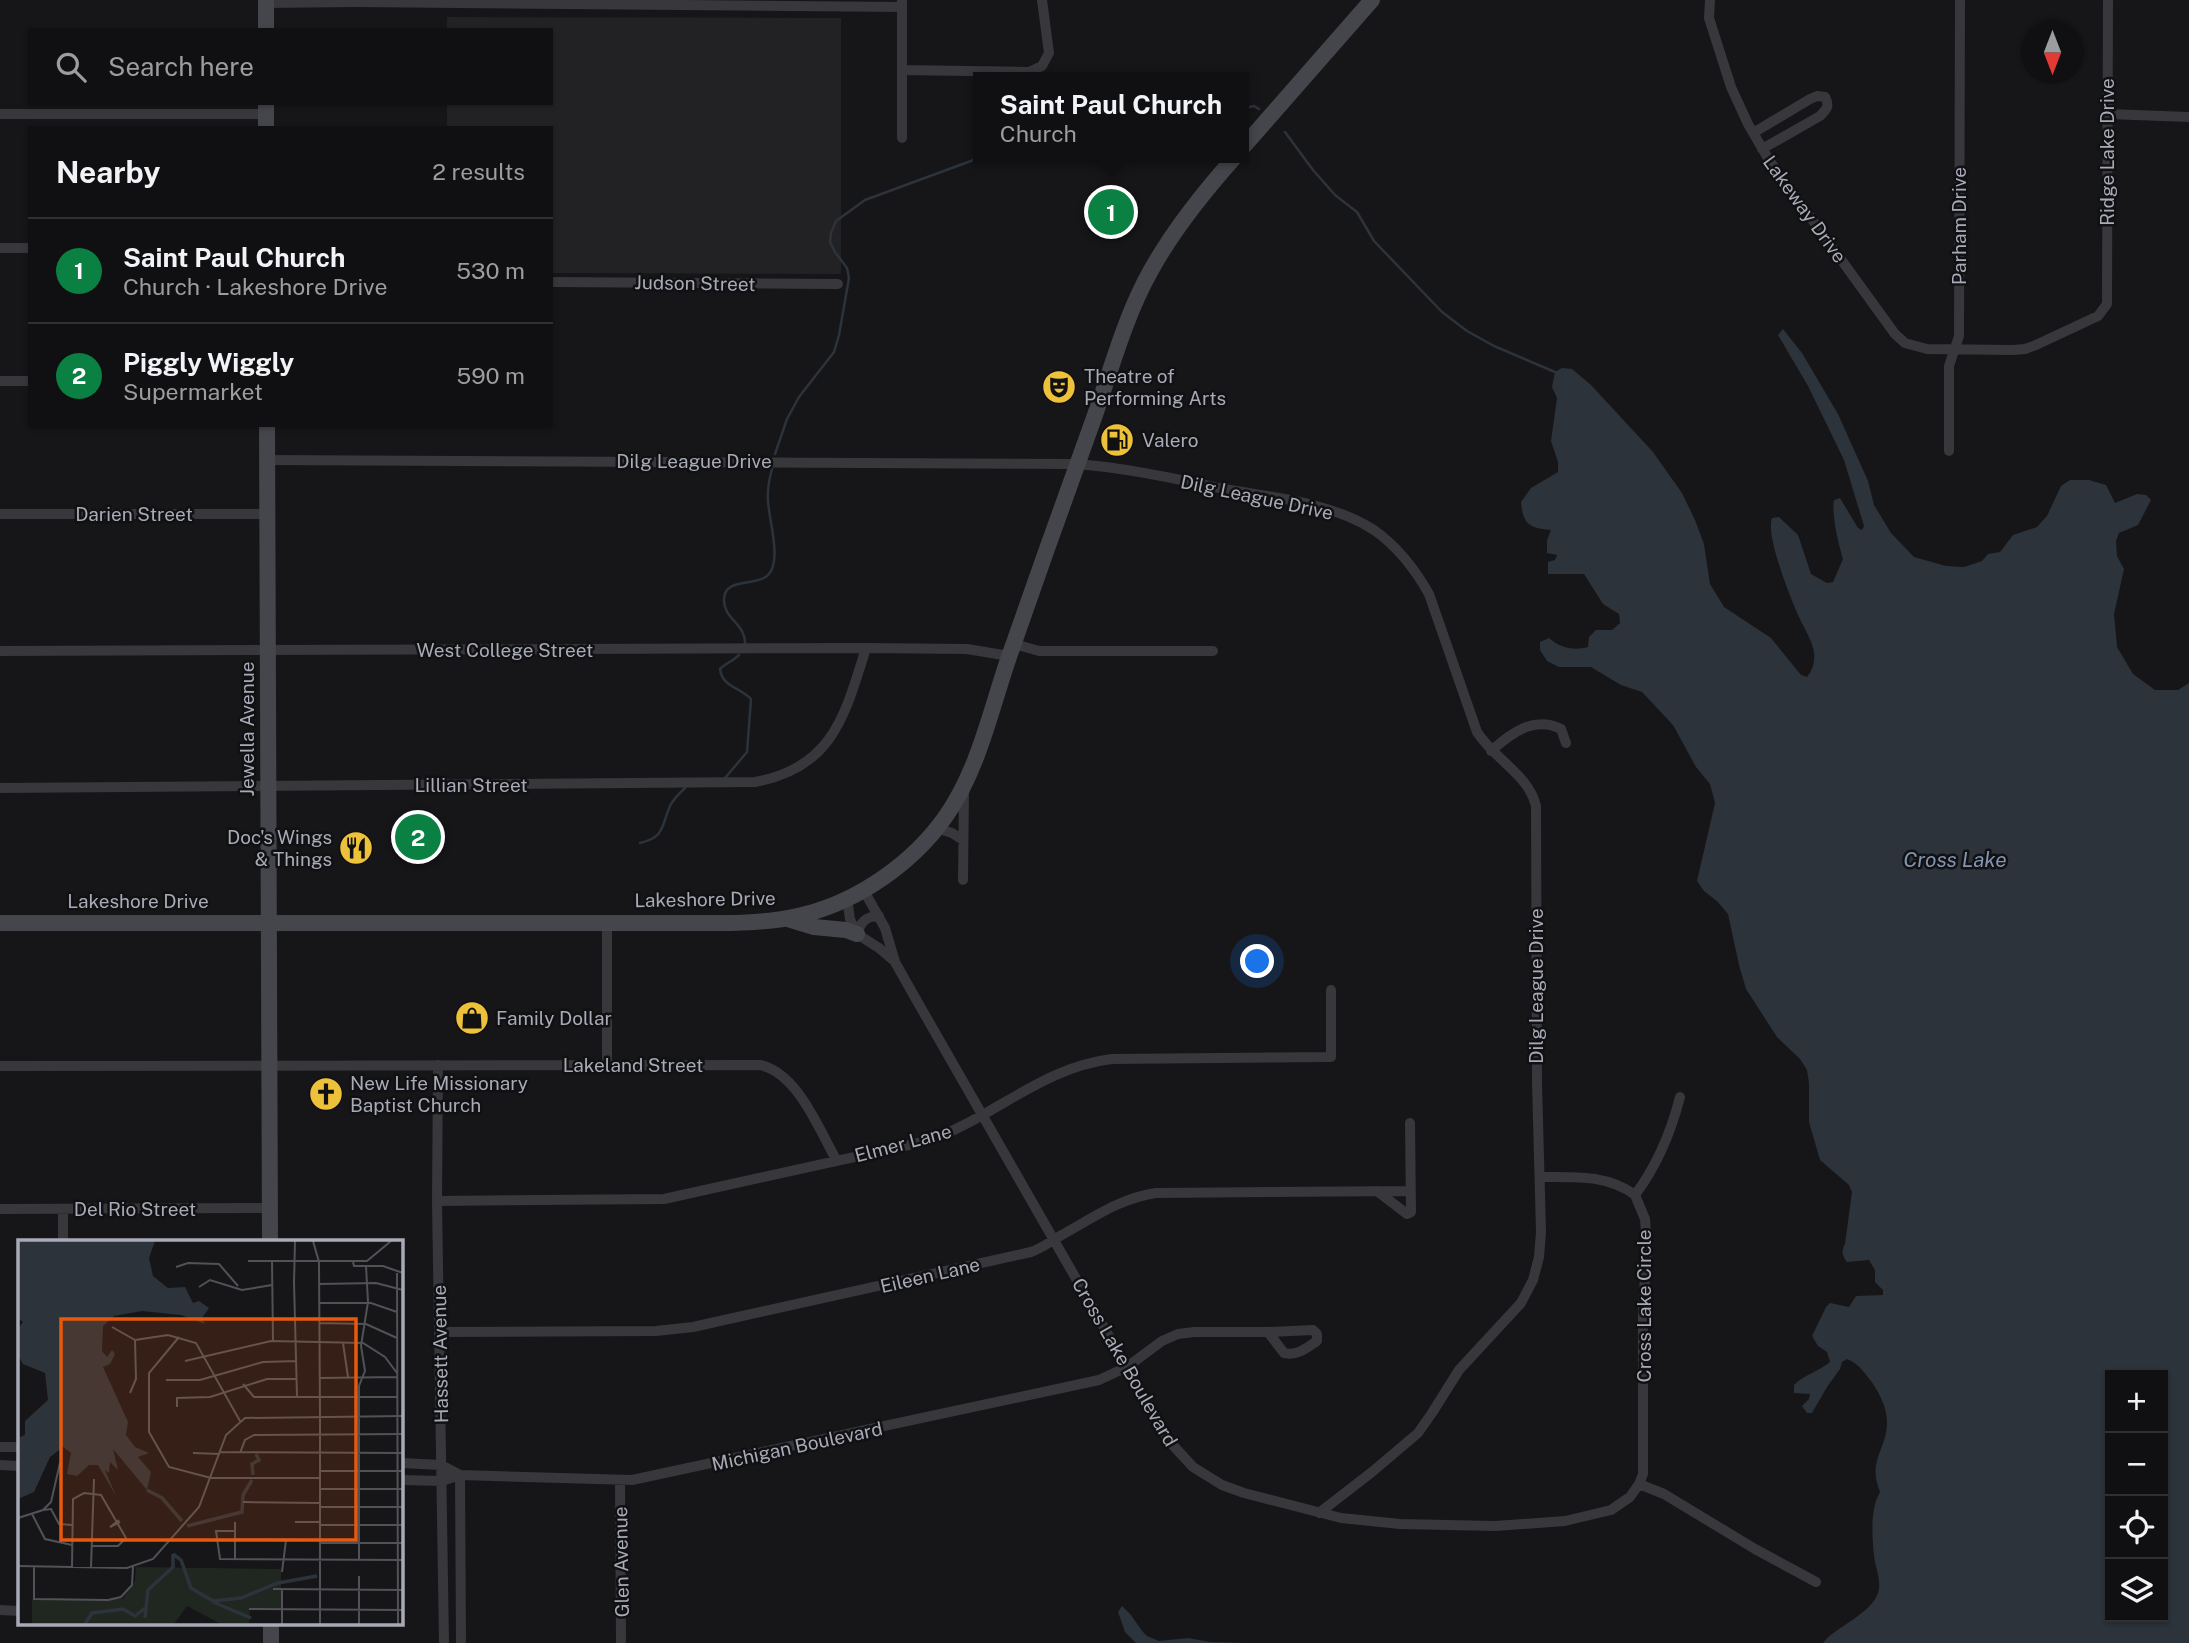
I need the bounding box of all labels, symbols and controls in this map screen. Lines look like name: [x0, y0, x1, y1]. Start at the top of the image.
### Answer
north arrow: [2021, 21, 2084, 84]
search box: [28, 28, 553, 105]
icon: search: [52, 48, 90, 86]
text: Search here: [108, 51, 254, 82]
popup: [973, 72, 1249, 163]
street label: Ridge Lake Drive: [2096, 78, 2118, 226]
text: Saint Paul Church: [1000, 89, 1222, 120]
text: Church: [1000, 120, 1077, 147]
street label: Lakeway Drive: [1759, 151, 1851, 267]
text: Nearby: [56, 154, 160, 190]
text: 2 results: [432, 158, 525, 185]
street label: Parham Drive: [1948, 167, 1970, 285]
pin: 1: [1088, 186, 1134, 238]
text: Saint Paul Church: [123, 242, 345, 273]
text: 1: [74, 257, 84, 284]
text: 530 m: [456, 257, 525, 284]
street label: Judson Street: [634, 271, 756, 295]
text: Church · Lakeshore Drive: [123, 273, 387, 300]
text: Piggly Wiggly: [123, 347, 294, 378]
text: 2: [72, 362, 86, 389]
text: 590 m: [456, 362, 525, 389]
place label: Theatre of Performing Arts: [1084, 365, 1226, 409]
theatre icon: Theatre of Performing Arts: [1040, 368, 1078, 406]
text: Supermarket: [123, 378, 263, 405]
fuel station icon: Valero: [1098, 421, 1136, 459]
place label: Valero: [1142, 429, 1199, 451]
street label: Dilg League Drive: [616, 450, 772, 472]
street label: Dilg League Drive: [1179, 470, 1335, 524]
street label: Darien Street: [75, 503, 193, 525]
street label: West College Street: [417, 639, 593, 661]
street label: Jewella Avenue: [236, 662, 258, 796]
street label: Lillian Street: [414, 774, 528, 796]
pin: 2: [395, 811, 441, 863]
place label: Doc's Wings & Things: [227, 826, 332, 870]
restaurant icon: Doc's Wings & Things: [337, 829, 375, 867]
water label: Cross Lake: [1903, 847, 2007, 872]
street label: Lakeshore Drive: [634, 887, 776, 911]
street label: Lakeshore Drive: [67, 890, 209, 912]
street label: Dilg League Drive: [1525, 908, 1547, 1064]
your location: [1240, 944, 1274, 978]
shop icon: Family Dollar: [453, 999, 491, 1037]
place label: Family Dollar: [496, 1007, 612, 1029]
street label: Lakeland Street: [563, 1054, 703, 1076]
place label: New Life Missionary Baptist Church: [350, 1072, 528, 1116]
church icon: New Life Missionary Baptist Church: [307, 1075, 345, 1113]
street label: Elmer Lane: [852, 1120, 954, 1166]
street label: Del Rio Street: [74, 1198, 196, 1220]
street label: Cross Lake Circle: [1633, 1230, 1655, 1382]
inset map: [18, 1240, 402, 1626]
street label: Eileen Lane: [878, 1253, 982, 1297]
street label: Cross Lake Boulevard: [1068, 1274, 1182, 1450]
street label: Hassett Avenue: [428, 1285, 452, 1423]
map controls: [2105, 1370, 2168, 1622]
button: +: [2105, 1370, 2168, 1433]
street label: Michigan Boulevard: [710, 1417, 884, 1475]
button: −: [2105, 1433, 2168, 1496]
button: locate: [2105, 1496, 2168, 1559]
street label: Glen Avenue: [609, 1506, 633, 1618]
button: layers: [2105, 1559, 2168, 1622]

